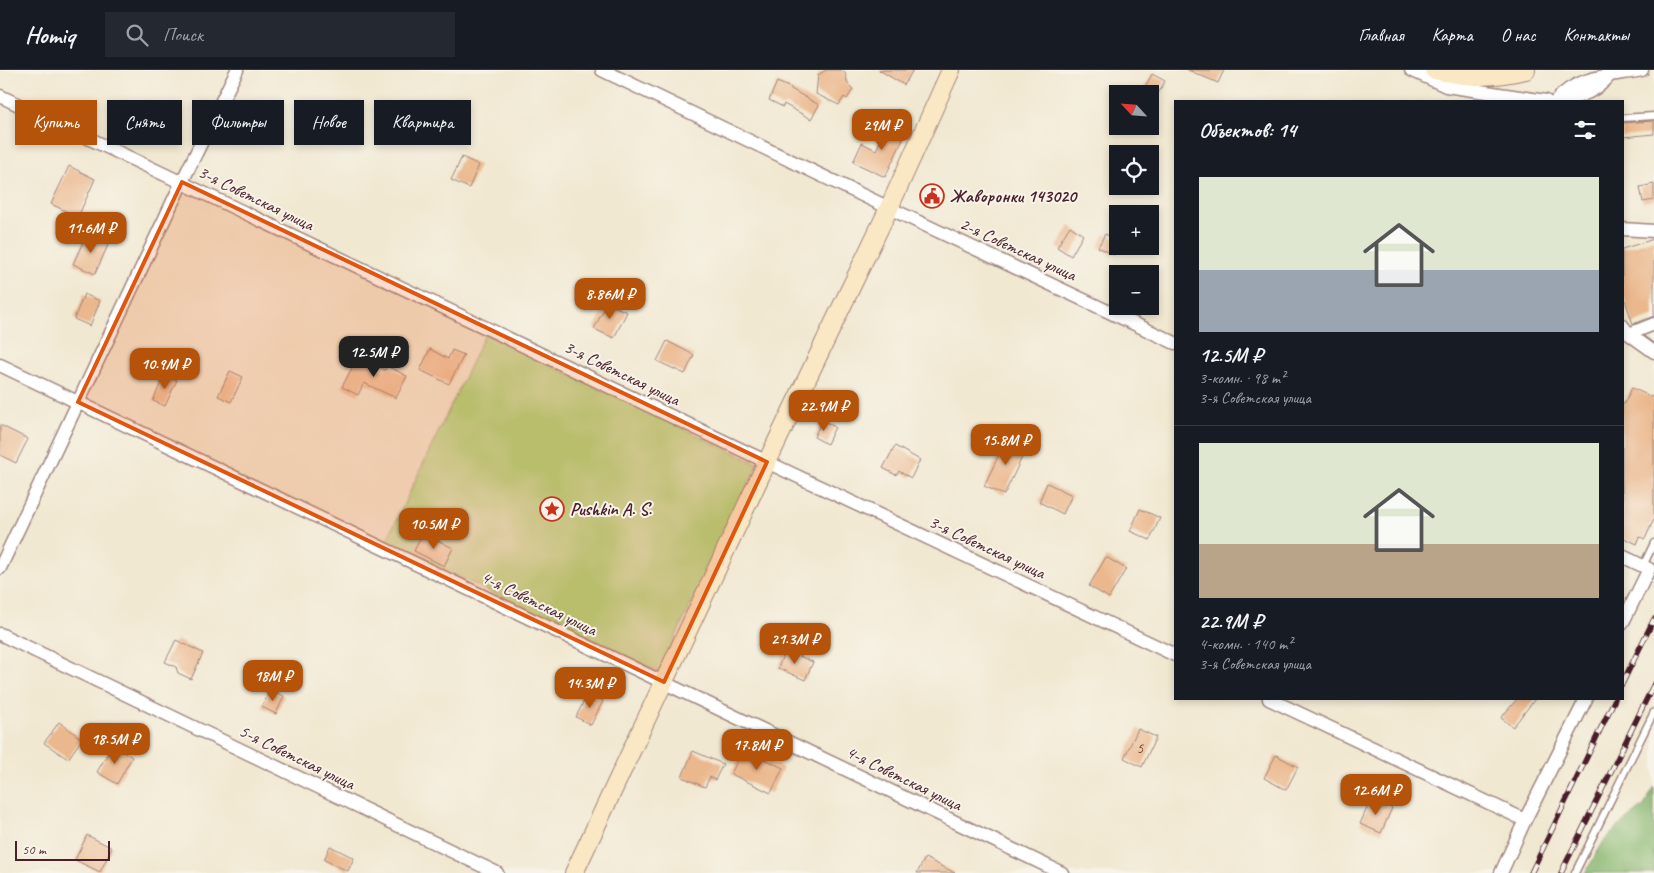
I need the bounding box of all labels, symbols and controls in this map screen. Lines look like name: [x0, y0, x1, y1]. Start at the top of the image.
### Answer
search box: [105, 12, 455, 57]
text: Homiq: [25, 20, 75, 50]
icon: search: [123, 21, 151, 49]
text: Поиск: [163, 23, 203, 47]
text: Главная: [1359, 24, 1404, 46]
text: Карта: [1432, 24, 1473, 46]
text: О нас: [1501, 24, 1536, 46]
text: Контакты: [1564, 24, 1629, 46]
north arrow: [1109, 85, 1159, 135]
map controls: [1109, 85, 1159, 315]
chip: Купить: [15, 100, 97, 145]
chip: Снять: [107, 100, 182, 145]
chip: Фильтры: [192, 100, 284, 145]
chip: Новое: [294, 100, 364, 145]
chip: Квартира: [374, 100, 471, 145]
pin: 29M ₽: [847, 108, 917, 151]
text: 29M ₽: [863, 115, 901, 135]
icon: filters: [1571, 116, 1599, 144]
text: Объектов: 14: [1199, 117, 1296, 143]
button: locate: [1109, 145, 1159, 195]
street label: 3-я Советская улица: [195, 161, 319, 236]
public building icon: Жаворонки 143020: [919, 183, 945, 209]
place label: Жаворонки 143020: [950, 185, 1078, 207]
button: +: [1109, 205, 1159, 255]
icon: home: [1354, 210, 1444, 300]
pin: 11.6M ₽: [45, 212, 137, 254]
street label: 2-я Советская улица: [956, 212, 1081, 286]
text: 11.6M ₽: [67, 218, 115, 238]
button: −: [1109, 265, 1159, 315]
pin: 8.86M ₽: [564, 278, 656, 320]
text: 8.86M ₽: [586, 284, 634, 304]
pin: 12.5M ₽: [328, 336, 420, 378]
street label: 3-я Советская улица: [561, 336, 685, 411]
text: 12.5M ₽: [350, 342, 398, 362]
text: 12.5M ₽: [1199, 342, 1262, 368]
pin: 10.9M ₽: [119, 348, 211, 390]
text: 10.9M ₽: [141, 354, 189, 374]
text: 3-комн. · 98 m²: [1199, 368, 1285, 388]
text: 3-я Советская улица: [1199, 388, 1311, 408]
pin: 22.9M ₽: [778, 390, 870, 432]
text: 22.9M ₽: [800, 396, 848, 416]
pin: 15.8M ₽: [960, 424, 1052, 466]
text: 15.8M ₽: [982, 430, 1030, 450]
icon: home: [1354, 475, 1444, 565]
place icon: Pushkin A. S.: [539, 496, 565, 522]
place label: Pushkin A. S.: [570, 498, 652, 520]
pin: 10.5M ₽: [388, 508, 480, 550]
street label: 3-я Советская улица: [925, 510, 1050, 584]
text: 10.5M ₽: [410, 514, 458, 534]
street label: 4-я Советская улица: [478, 566, 602, 641]
text: 22.9M ₽: [1199, 608, 1263, 634]
pin: 21.3M ₽: [749, 622, 841, 665]
text: 21.3M ₽: [771, 629, 819, 649]
text: 4-комн. · 140 m²: [1199, 634, 1292, 654]
text: 3-я Советская улица: [1199, 654, 1311, 674]
pin: 18M ₽: [238, 660, 308, 702]
text: 18M ₽: [254, 666, 292, 686]
pin: 14.3M ₽: [544, 666, 636, 709]
text: 14.3M ₽: [566, 673, 614, 693]
street label: 5-я Советская улица: [236, 720, 360, 795]
pin: 18.5M ₽: [69, 722, 161, 765]
pin: 17.8M ₽: [711, 728, 803, 771]
text: 18.5M ₽: [91, 729, 139, 749]
text: 17.8M ₽: [733, 735, 781, 755]
house number: 5: [1137, 739, 1145, 758]
street label: 4-я Советская улица: [843, 741, 967, 816]
pin: 12.6M ₽: [1330, 774, 1422, 816]
text: 12.6M ₽: [1352, 780, 1400, 800]
scale bar: [15, 838, 110, 861]
text: 50 m: [22, 841, 46, 858]

